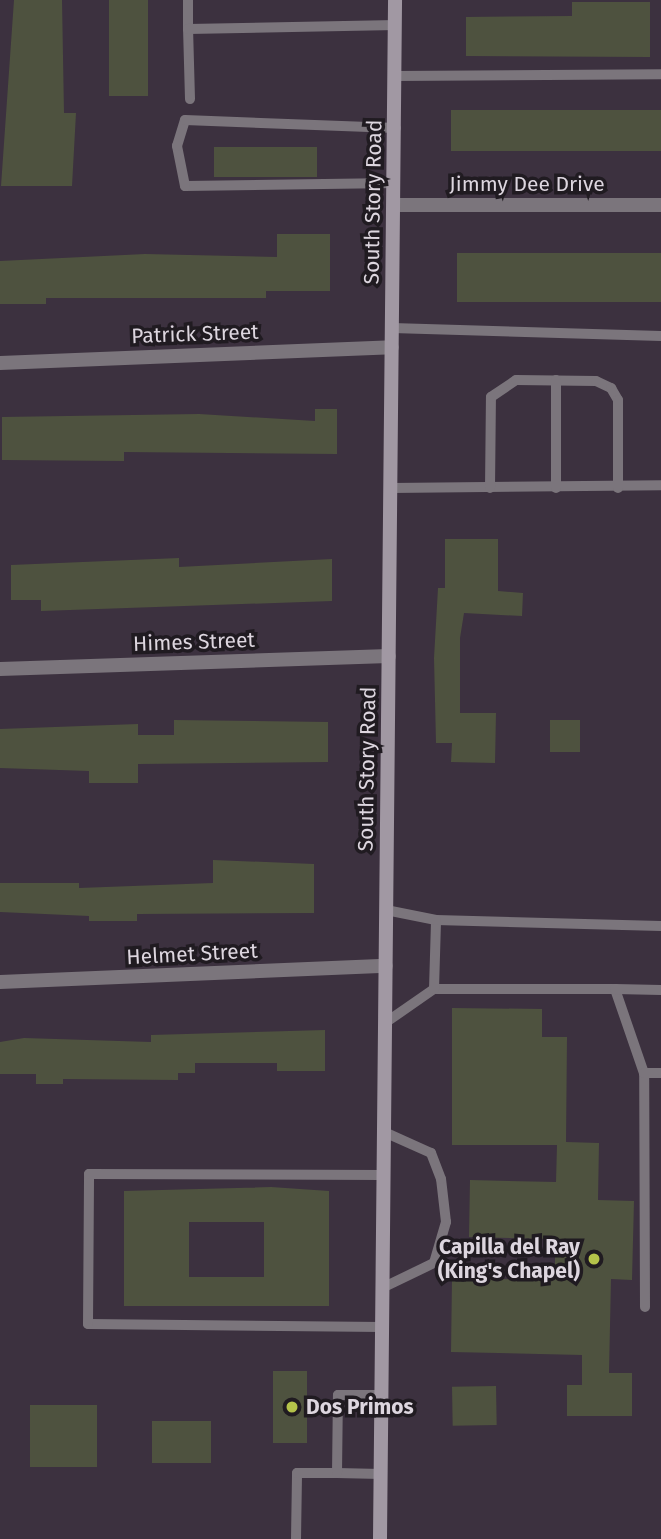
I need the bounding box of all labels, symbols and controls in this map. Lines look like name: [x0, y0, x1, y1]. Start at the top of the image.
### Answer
street label: South Story Road: [359, 119, 387, 285]
street label: Jimmy Dee Drive: [449, 171, 605, 197]
street label: Patrick Street: [131, 319, 259, 349]
street label: Himes Street: [133, 627, 255, 657]
street label: South Story Road: [353, 686, 381, 852]
street label: Helmet Street: [126, 938, 258, 970]
place label: Capilla del Ray (King's Chapel): [438, 1234, 580, 1284]
marker: Capilla del Ray (King's Chapel): [586, 1251, 602, 1267]
place label: Dos Primos: [306, 1394, 414, 1420]
marker: Dos Primos: [284, 1399, 300, 1415]

